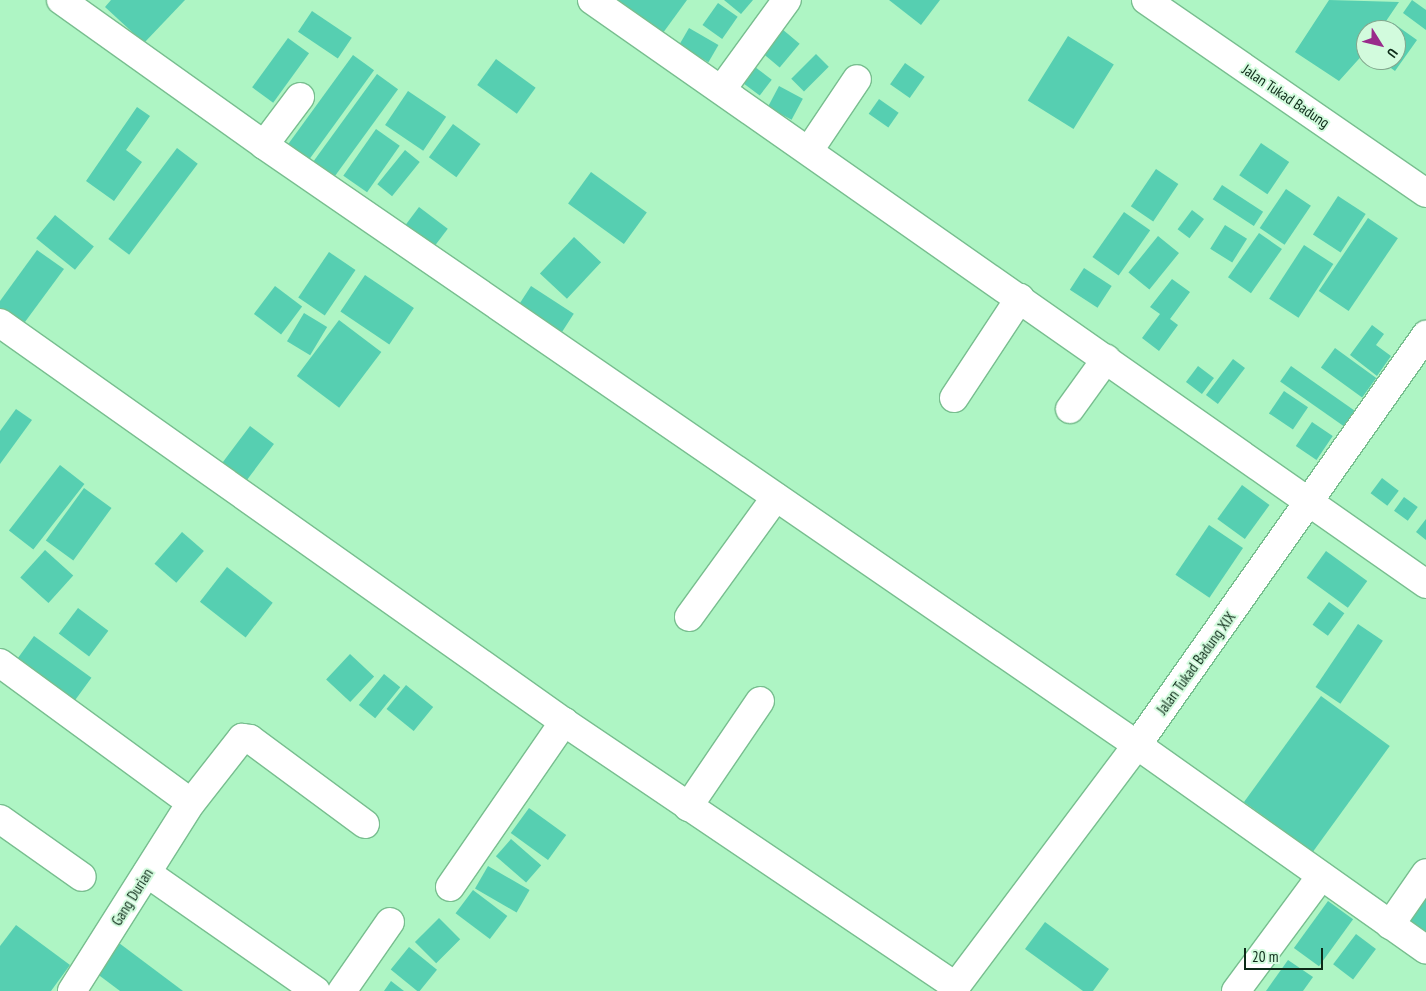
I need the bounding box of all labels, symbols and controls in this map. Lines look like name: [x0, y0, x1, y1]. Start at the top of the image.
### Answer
north arrow: [1356, 20, 1406, 70]
text: U: [1383, 45, 1402, 61]
street label: Jalan Tukad Badung: [1239, 60, 1333, 132]
street label: Jalan Tukad Badung XIX: [1153, 608, 1239, 718]
street label: Gang Durian: [107, 865, 157, 929]
scale bar: [1246, 938, 1325, 970]
text: 20 m: [1252, 947, 1278, 966]

